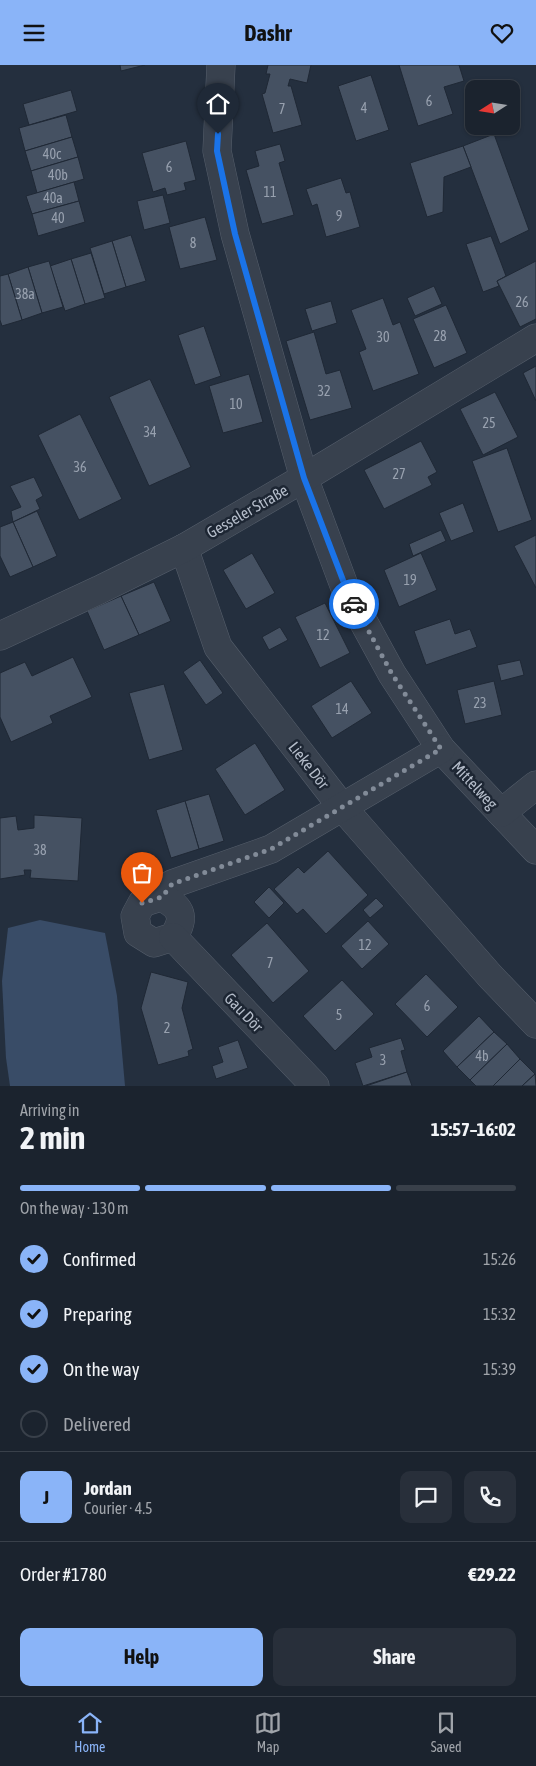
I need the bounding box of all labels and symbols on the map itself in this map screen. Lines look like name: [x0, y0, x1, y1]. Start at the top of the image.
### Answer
north arrow: [465, 80, 520, 135]
pin: [197, 83, 239, 134]
house number: 6: [426, 93, 433, 109]
house number: 4: [361, 100, 368, 116]
house number: 7: [279, 101, 285, 117]
house number: 40c: [43, 146, 62, 162]
house number: 6: [166, 159, 173, 175]
house number: 40b: [48, 167, 68, 183]
house number: 11: [263, 184, 277, 200]
house number: 40a: [43, 190, 63, 206]
house number: 9: [336, 208, 342, 224]
house number: 40: [51, 210, 65, 226]
house number: 8: [190, 235, 197, 251]
house number: 38a: [15, 286, 35, 302]
house number: 26: [515, 294, 529, 310]
house number: 28: [433, 328, 447, 344]
house number: 30: [376, 329, 390, 345]
house number: 32: [317, 383, 331, 399]
house number: 10: [229, 396, 243, 412]
house number: 25: [482, 415, 496, 431]
house number: 34: [143, 424, 157, 440]
house number: 36: [73, 459, 87, 475]
house number: 27: [392, 466, 406, 482]
street label: Gesseler Straße: [203, 481, 291, 541]
house number: 19: [403, 572, 417, 588]
courier: [329, 579, 379, 629]
house number: 12: [316, 627, 330, 643]
house number: 23: [473, 695, 487, 711]
house number: 14: [335, 701, 349, 717]
street label: Lieke Dör: [285, 738, 333, 792]
street label: Mittelweg: [448, 758, 502, 813]
house number: 38: [33, 842, 47, 858]
pin: [121, 852, 163, 903]
house number: 12: [358, 937, 372, 953]
house number: 7: [267, 955, 273, 971]
street label: Gau Dör: [221, 989, 267, 1035]
house number: 6: [424, 998, 431, 1014]
house number: 5: [336, 1007, 342, 1023]
house number: 2: [164, 1020, 170, 1036]
house number: 4b: [475, 1048, 489, 1064]
house number: 3: [380, 1052, 386, 1068]

